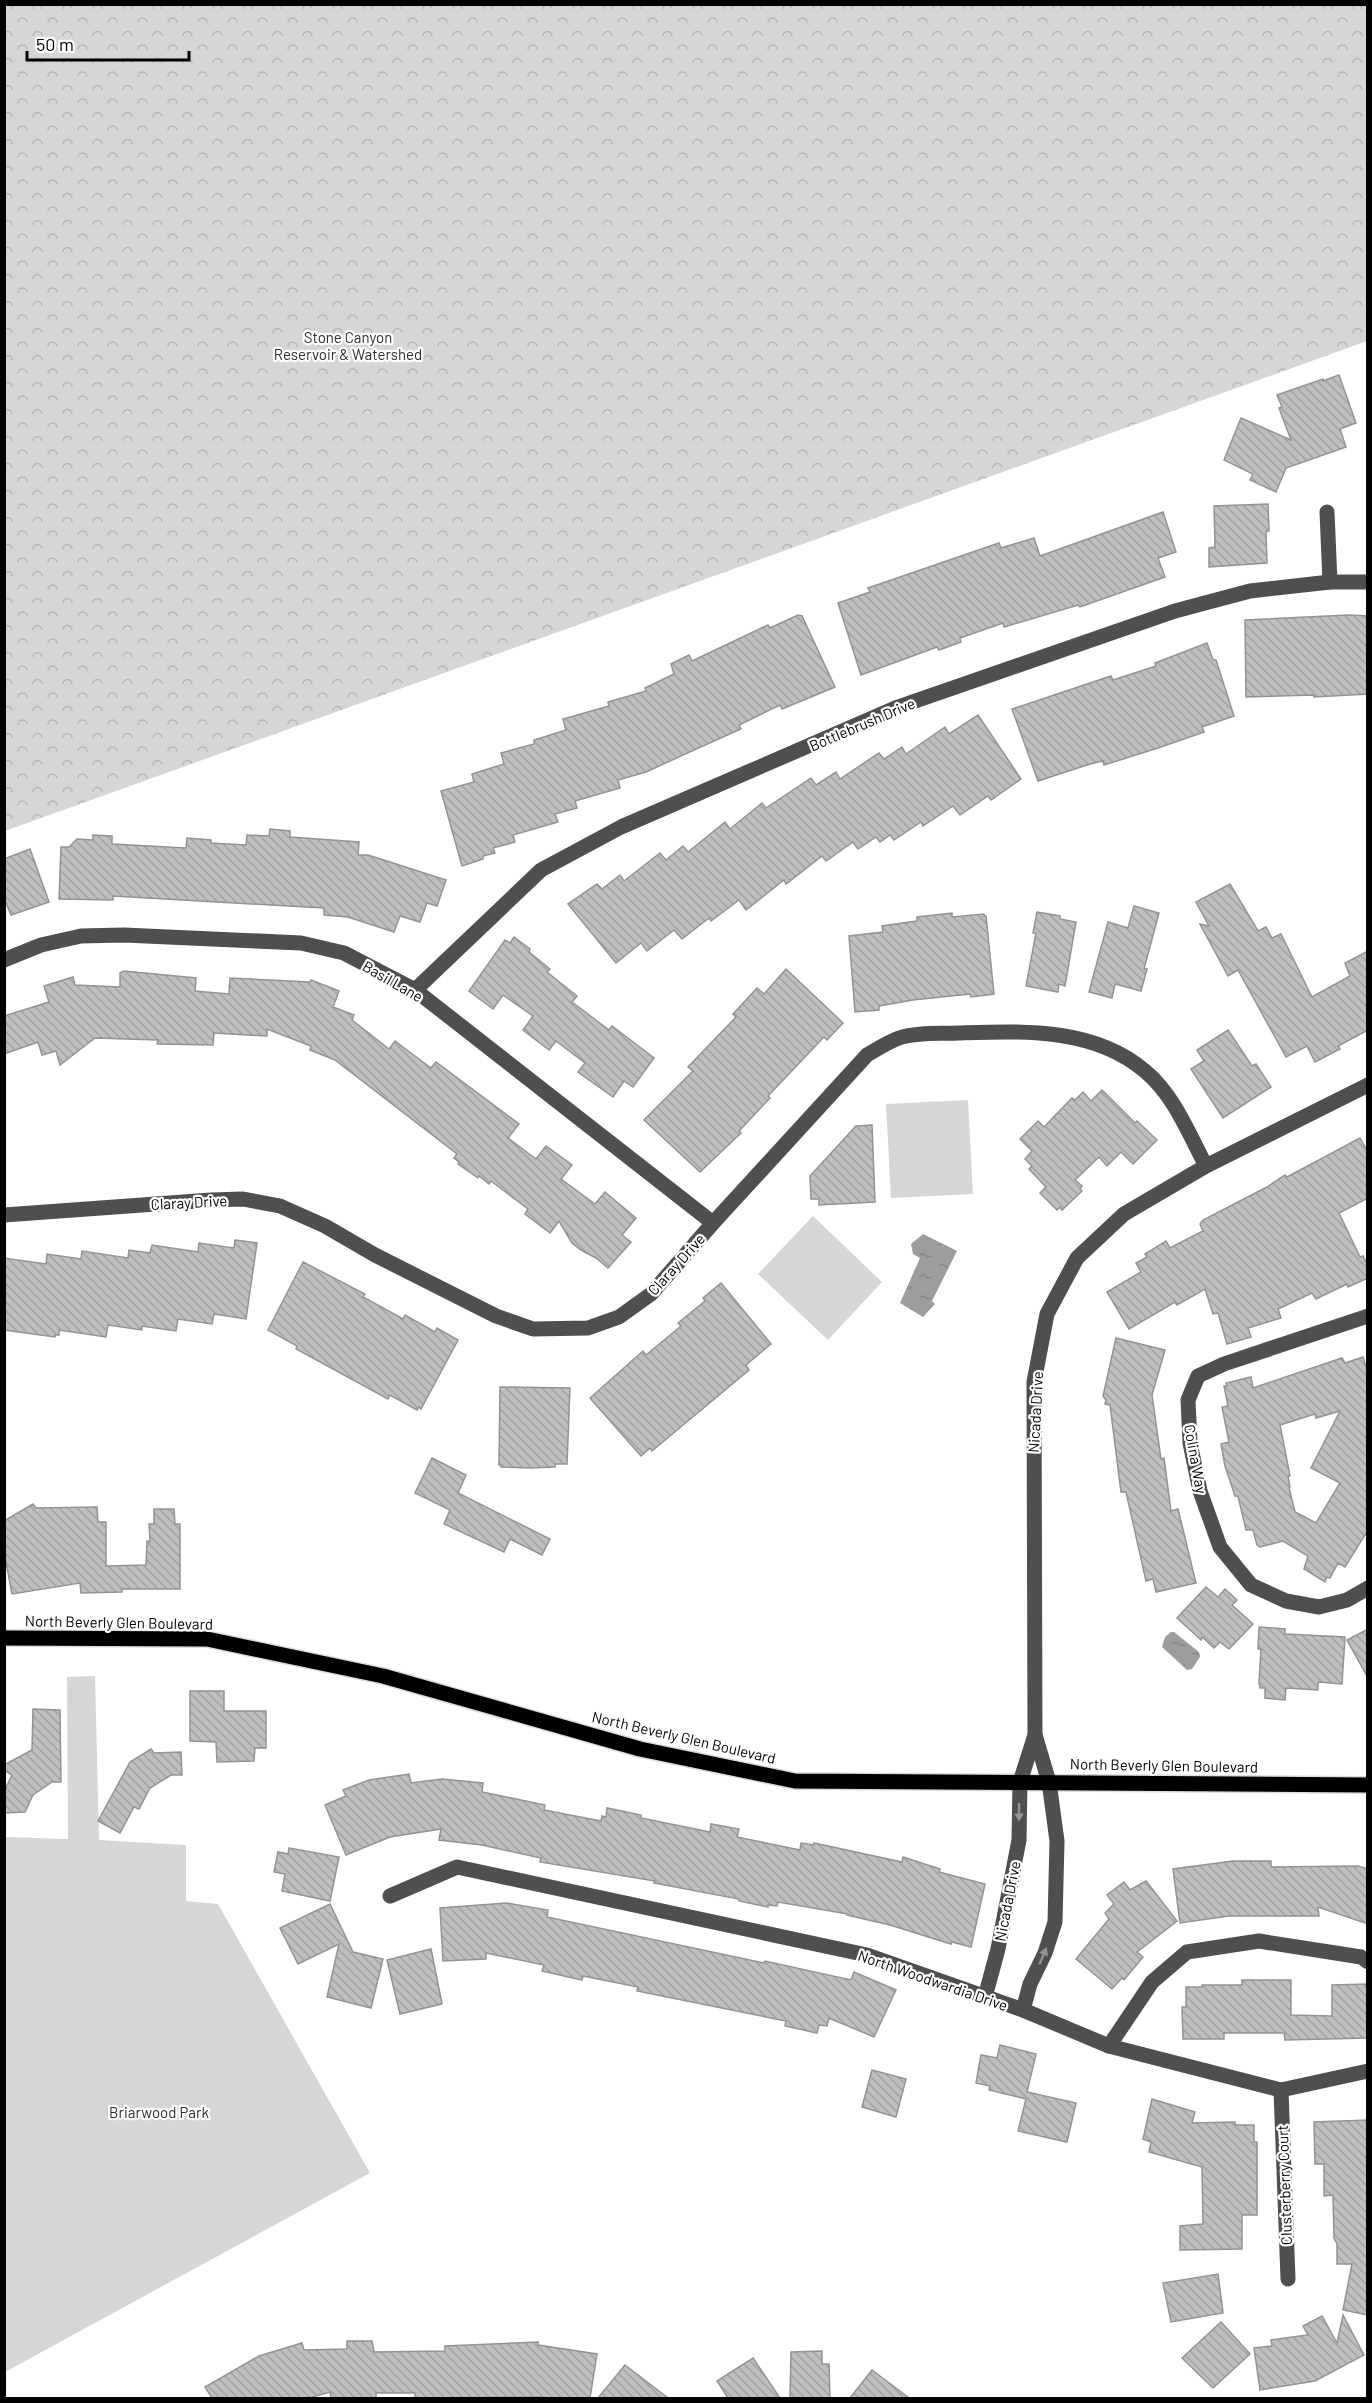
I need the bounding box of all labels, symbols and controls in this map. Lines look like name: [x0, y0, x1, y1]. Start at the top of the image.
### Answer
scale bar: [27, 24, 189, 62]
text: 50 m: [36, 33, 74, 55]
park label: Stone Canyon Reservoir & Watershed: [274, 328, 422, 363]
street label: Bottlebrush Drive: [806, 694, 918, 754]
street label: Basil Lane: [360, 957, 426, 1005]
street label: Claray Drive: [150, 1191, 228, 1213]
street label: Claray Drive: [644, 1230, 708, 1298]
street label: Nicada Drive: [1024, 1371, 1046, 1453]
street label: Colina Way: [1181, 1423, 1211, 1495]
street label: North Beverly Glen Boulevard: [25, 1611, 213, 1633]
street label: North Beverly Glen Boulevard: [590, 1707, 778, 1767]
street label: North Beverly Glen Boulevard: [1070, 1754, 1258, 1776]
one-way arrow: [1015, 1803, 1024, 1822]
street label: Nicada Drive: [990, 1859, 1024, 1943]
street label: North Woodwardia Drive: [856, 1946, 1010, 2014]
one-way arrow: [1038, 1946, 1048, 1964]
park label: Briarwood Park: [109, 2103, 209, 2121]
street label: Clusterberry Court: [1273, 2125, 1295, 2245]

